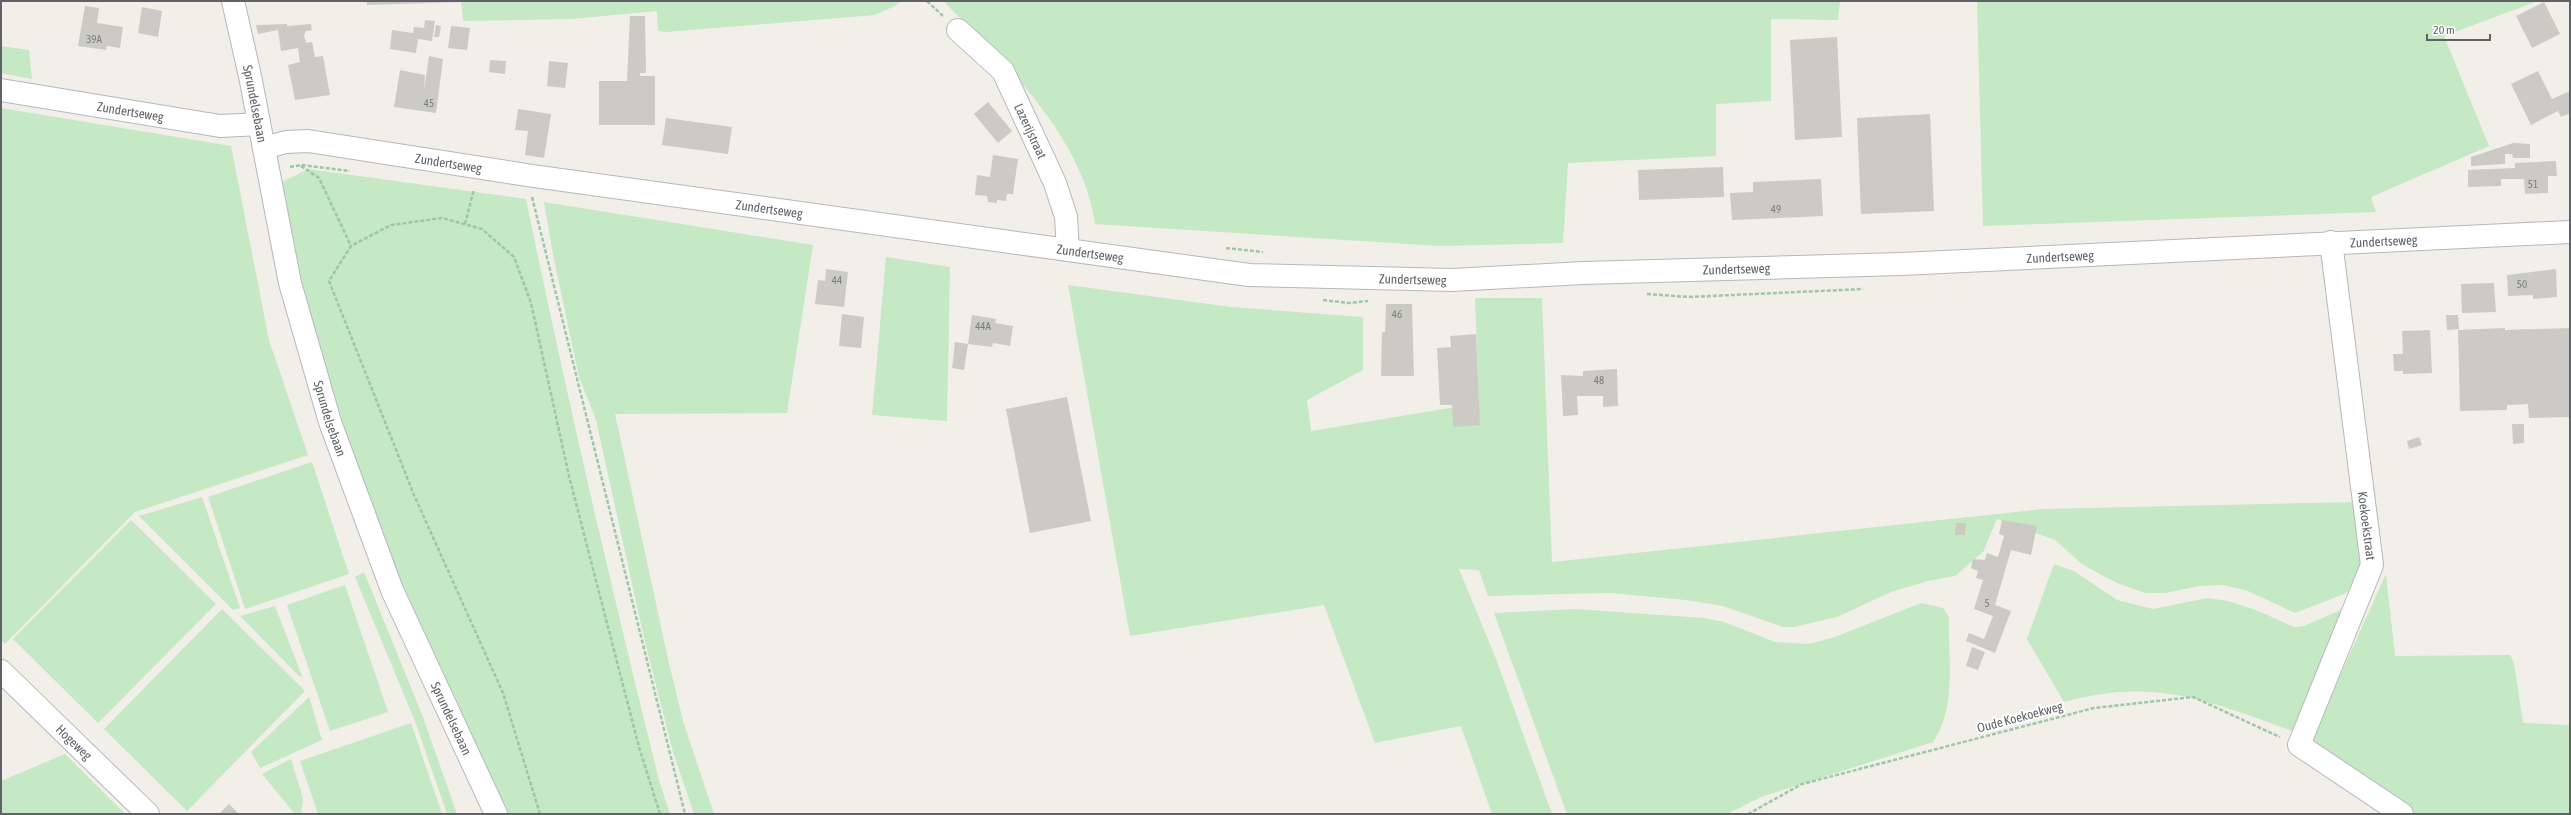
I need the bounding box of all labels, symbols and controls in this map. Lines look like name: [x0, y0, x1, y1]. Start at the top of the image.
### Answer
scale bar: [2427, 16, 2490, 42]
text: 20 m: [2433, 23, 2455, 37]
house number: 39A: [86, 33, 102, 45]
street label: Sprundelsebaan: [240, 63, 270, 144]
house number: 45: [424, 97, 434, 109]
street label: Zundertseweg: [96, 98, 165, 124]
street label: Lazerijstraat: [1012, 101, 1050, 161]
street label: Zundertseweg: [414, 150, 483, 176]
house number: 51: [2528, 178, 2538, 190]
street label: Zundertseweg: [735, 197, 804, 221]
house number: 49: [1771, 203, 1781, 215]
street label: Zundertseweg: [2350, 232, 2418, 250]
street label: Zundertseweg: [1056, 241, 1125, 265]
street label: Zundertseweg: [2026, 247, 2095, 265]
street label: Zundertseweg: [1702, 260, 1771, 277]
street label: Zundertseweg: [1379, 271, 1447, 287]
house number: 44: [832, 274, 842, 286]
house number: 50: [2517, 278, 2527, 290]
house number: 46: [1392, 308, 1402, 320]
house number: 44A: [975, 320, 991, 332]
house number: 48: [1594, 374, 1604, 386]
street label: Sprundelsebaan: [311, 379, 349, 458]
street label: Koekoekstraat: [2355, 490, 2379, 561]
house number: 5: [1984, 597, 1990, 609]
street label: Sprundelsebaan: [428, 680, 475, 757]
street label: Oude Koekoekweg: [1975, 698, 2065, 736]
street label: Hogeweg: [53, 721, 95, 763]

